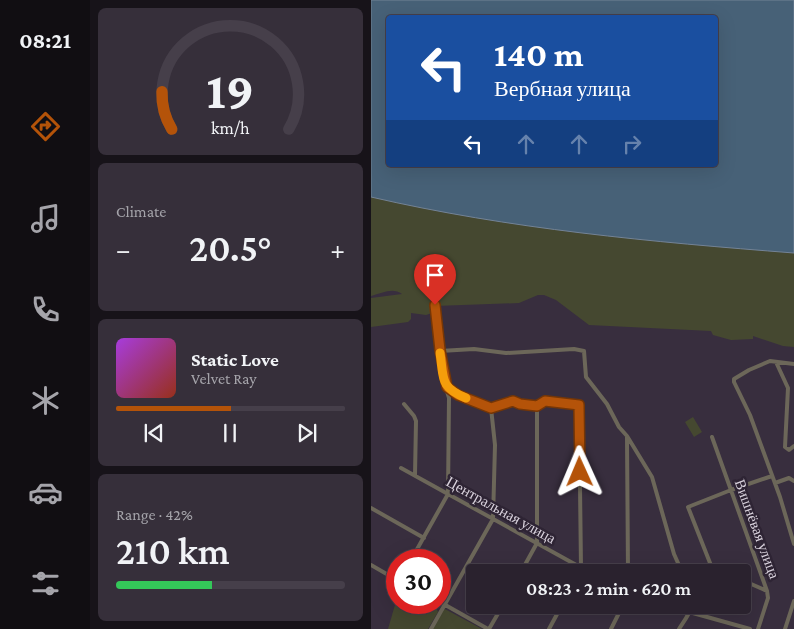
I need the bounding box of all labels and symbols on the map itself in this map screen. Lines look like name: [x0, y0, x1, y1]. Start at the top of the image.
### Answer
pin: [414, 254, 456, 305]
position arrow: [553, 445, 605, 497]
street label: Центральная улица: [444, 473, 559, 547]
street label: Вишнёвая улица: [732, 477, 783, 581]
speed limit sign: 30: [386, 549, 451, 614]

